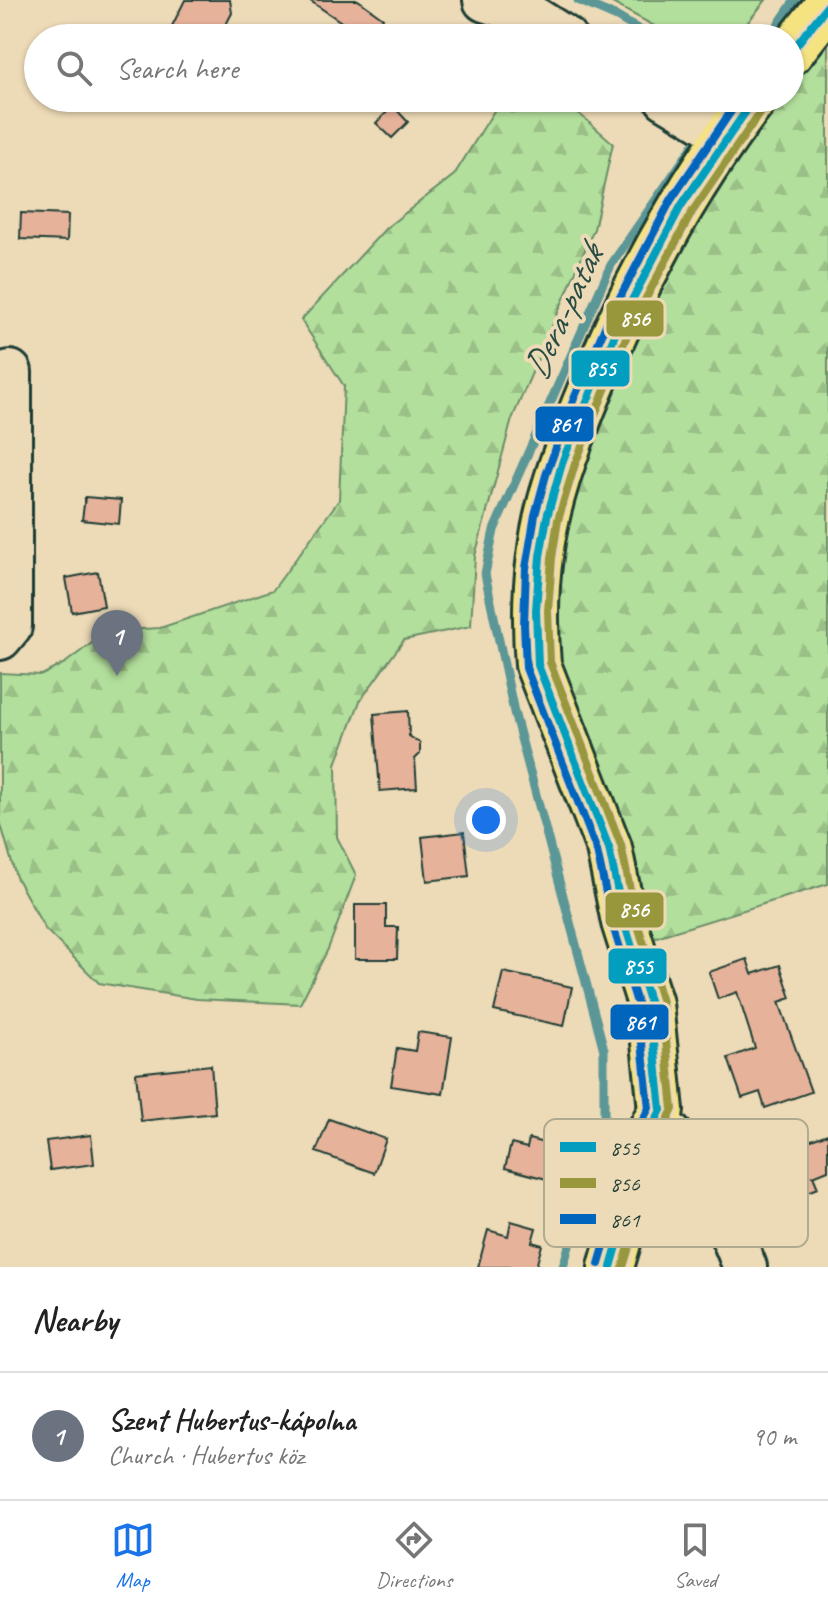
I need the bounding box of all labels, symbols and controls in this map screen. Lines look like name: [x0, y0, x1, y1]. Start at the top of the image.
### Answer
search box: [24, 24, 804, 112]
icon: search: [52, 46, 96, 90]
text: Search here: [116, 49, 238, 87]
water label: Dera-patak: [512, 232, 617, 386]
line badge: 856: [605, 299, 665, 338]
text: 856: [620, 305, 652, 333]
line badge: 855: [570, 349, 631, 388]
text: 855: [587, 355, 618, 383]
line badge: 861: [534, 405, 595, 443]
text: 861: [550, 411, 582, 439]
pin: 1: [91, 610, 143, 676]
your location: [466, 800, 506, 840]
line badge: 856: [604, 891, 665, 929]
text: 856: [619, 896, 651, 924]
line badge: 855: [607, 947, 668, 985]
text: 855: [624, 953, 655, 981]
line badge: 861: [609, 1003, 670, 1041]
text: 861: [625, 1009, 657, 1037]
legend: [544, 1119, 808, 1247]
text: 855: [610, 1134, 641, 1162]
text: 856: [610, 1170, 641, 1198]
text: 861: [610, 1206, 641, 1234]
text: Nearby: [32, 1298, 118, 1341]
text: Szent Hubertus-kápolna: [108, 1401, 356, 1439]
text: 1: [52, 1420, 64, 1453]
text: 90 m: [752, 1420, 796, 1453]
text: Church · Hubertus köz: [108, 1439, 304, 1472]
tab: Map: [111, 1518, 155, 1594]
tab: Directions: [376, 1518, 452, 1594]
tab: Saved: [673, 1518, 717, 1594]

